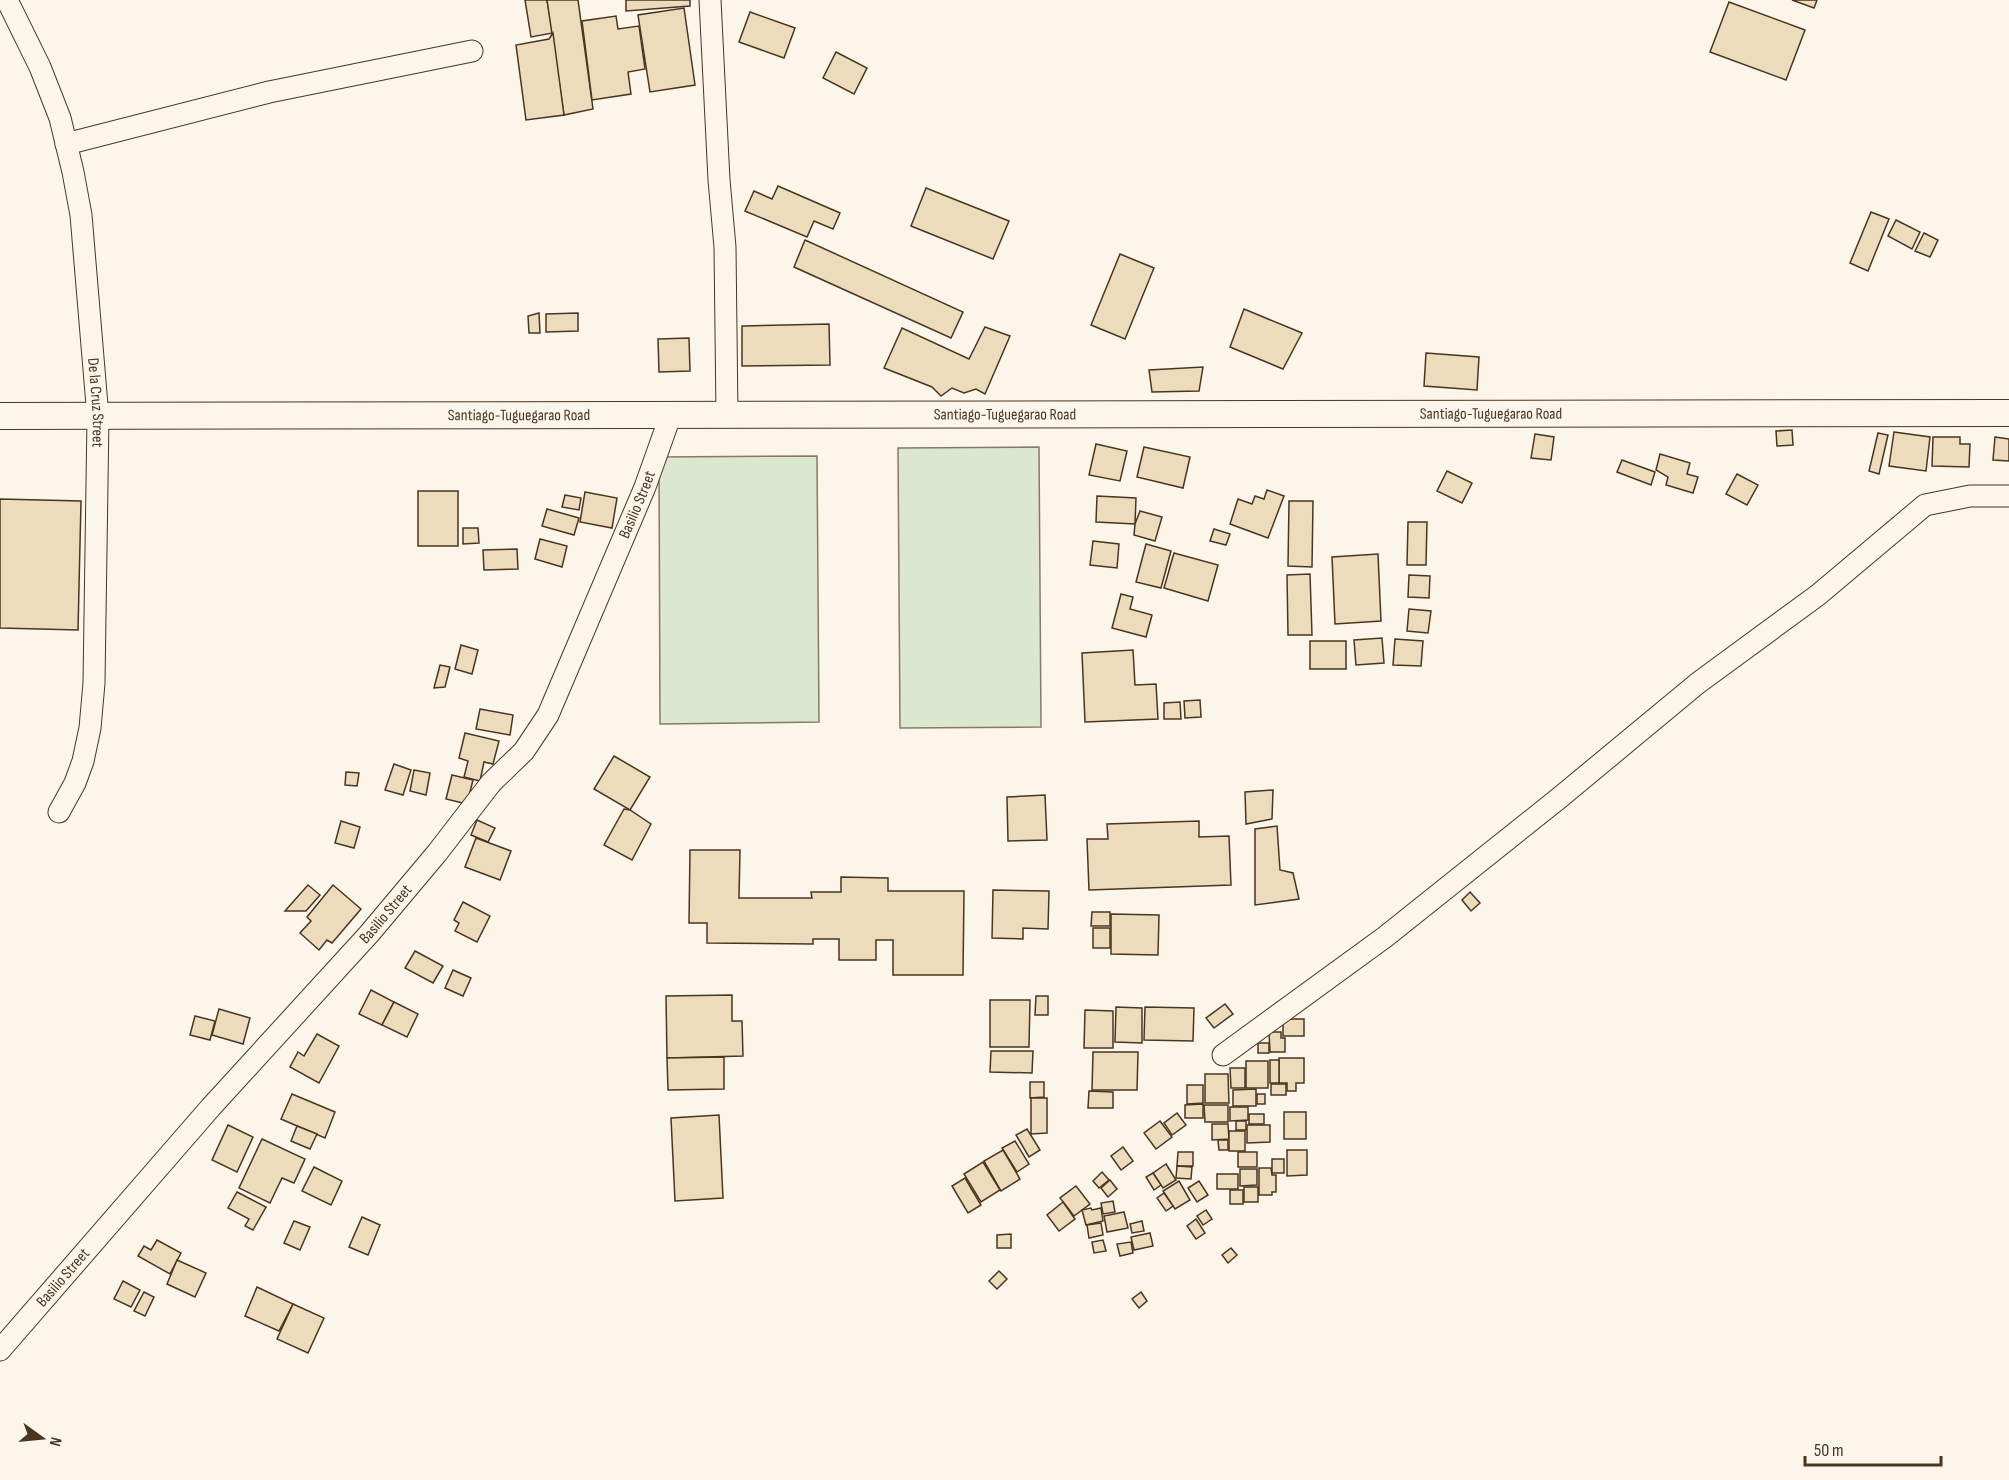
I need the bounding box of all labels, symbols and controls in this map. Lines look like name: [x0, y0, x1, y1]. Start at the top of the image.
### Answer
street label: De la Cruz Street: [84, 357, 108, 448]
street label: Santiago-Tuguegarao Road: [1420, 404, 1562, 423]
street label: Santiago-Tuguegarao Road: [934, 405, 1076, 424]
street label: Santiago-Tuguegarao Road: [448, 406, 590, 425]
street label: Basilio Street: [615, 468, 659, 541]
street label: Basilio Street: [355, 881, 416, 948]
street label: Basilio Street: [32, 1244, 94, 1311]
north arrow: [12, 1408, 72, 1468]
scale bar: [1805, 1429, 1942, 1467]
text: N: [45, 1435, 65, 1448]
text: 50 m: [1814, 1440, 1844, 1461]

